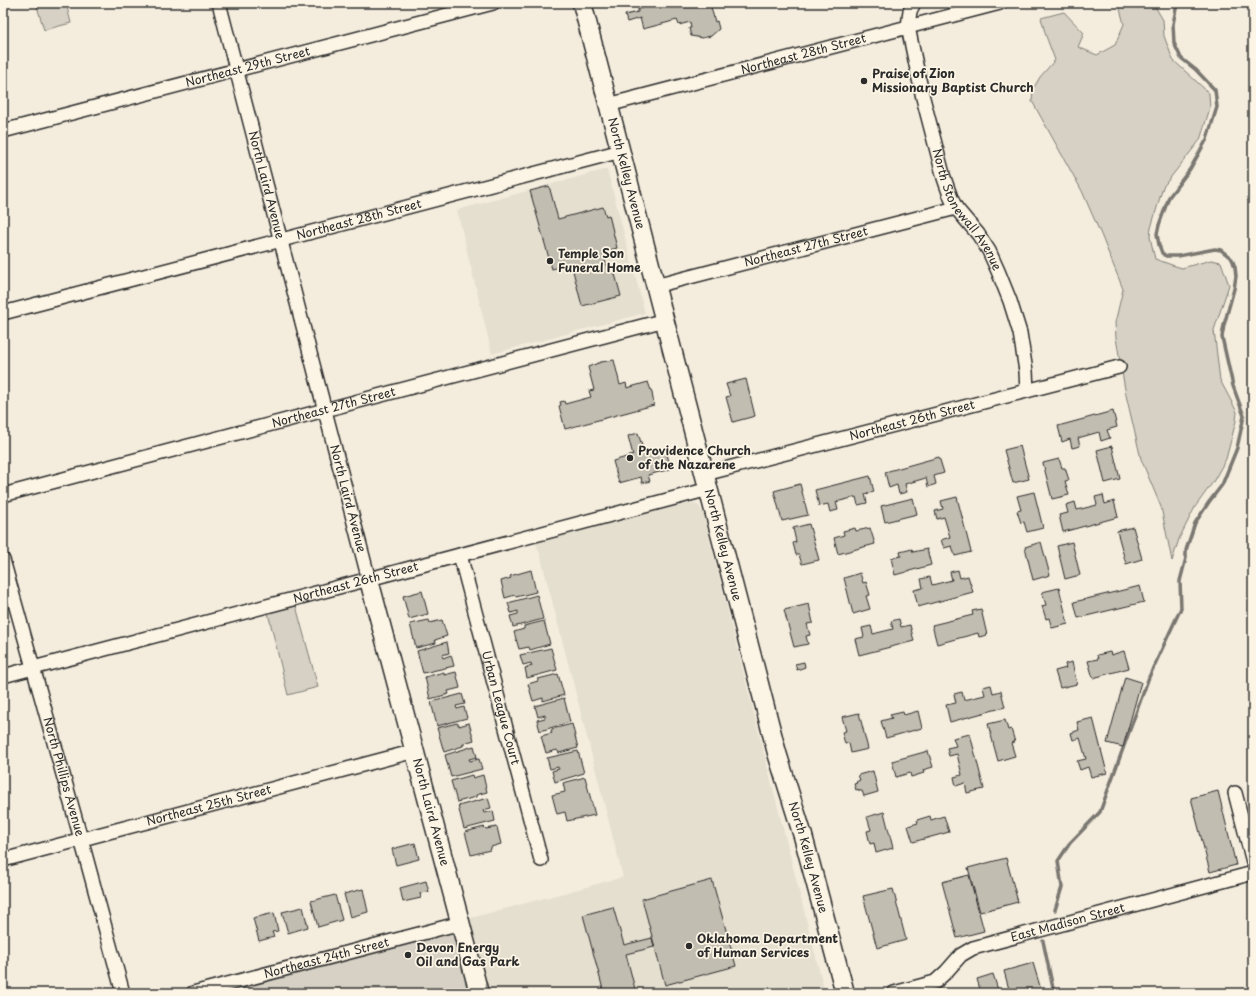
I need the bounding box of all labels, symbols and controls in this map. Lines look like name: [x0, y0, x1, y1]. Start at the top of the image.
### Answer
street label: Northeast 28th Street: [739, 28, 868, 78]
street label: Northeast 29th Street: [183, 41, 312, 91]
place label: Praise of Zion Missionary Baptist Church: [872, 64, 1034, 96]
marker: Praise of Zion Missionary Baptist Church: [859, 76, 869, 86]
street label: North Kelley Avenue: [604, 115, 651, 231]
street label: North Laird Avenue: [245, 129, 290, 241]
street label: North Stonewall Avenue: [929, 146, 1007, 274]
street label: Northeast 28th Street: [294, 194, 423, 244]
street label: Northeast 27th Street: [742, 221, 870, 271]
place label: Temple Son Funeral Home: [558, 244, 641, 276]
marker: Temple Son Funeral Home: [545, 256, 555, 266]
street label: Northeast 27th Street: [270, 382, 397, 432]
street label: Northeast 26th Street: [847, 395, 977, 444]
place label: Providence Church of the Nazarene: [638, 441, 751, 473]
street label: North Laird Avenue: [326, 442, 372, 555]
marker: Providence Church of the Nazarene: [625, 453, 635, 463]
street label: North Kelley Avenue: [701, 487, 747, 603]
street label: Northeast 26th Street: [291, 556, 420, 607]
street label: Urban League Court: [478, 648, 525, 767]
street label: North Phillips Avenue: [39, 715, 90, 838]
street label: North Laird Avenue: [409, 756, 455, 868]
street label: Northeast 25th Street: [144, 779, 273, 830]
street label: North Kelley Avenue: [785, 799, 833, 915]
street label: East Madison Street: [1008, 898, 1127, 946]
place label: Oklahoma Department of Human Services: [697, 929, 838, 961]
street label: Northeast 24th Street: [262, 932, 391, 982]
place label: Devon Energy Oil and Gas Park: [416, 938, 520, 970]
marker: Oklahoma Department of Human Services: [684, 941, 694, 951]
marker: Devon Energy Oil and Gas Park: [403, 950, 413, 960]

